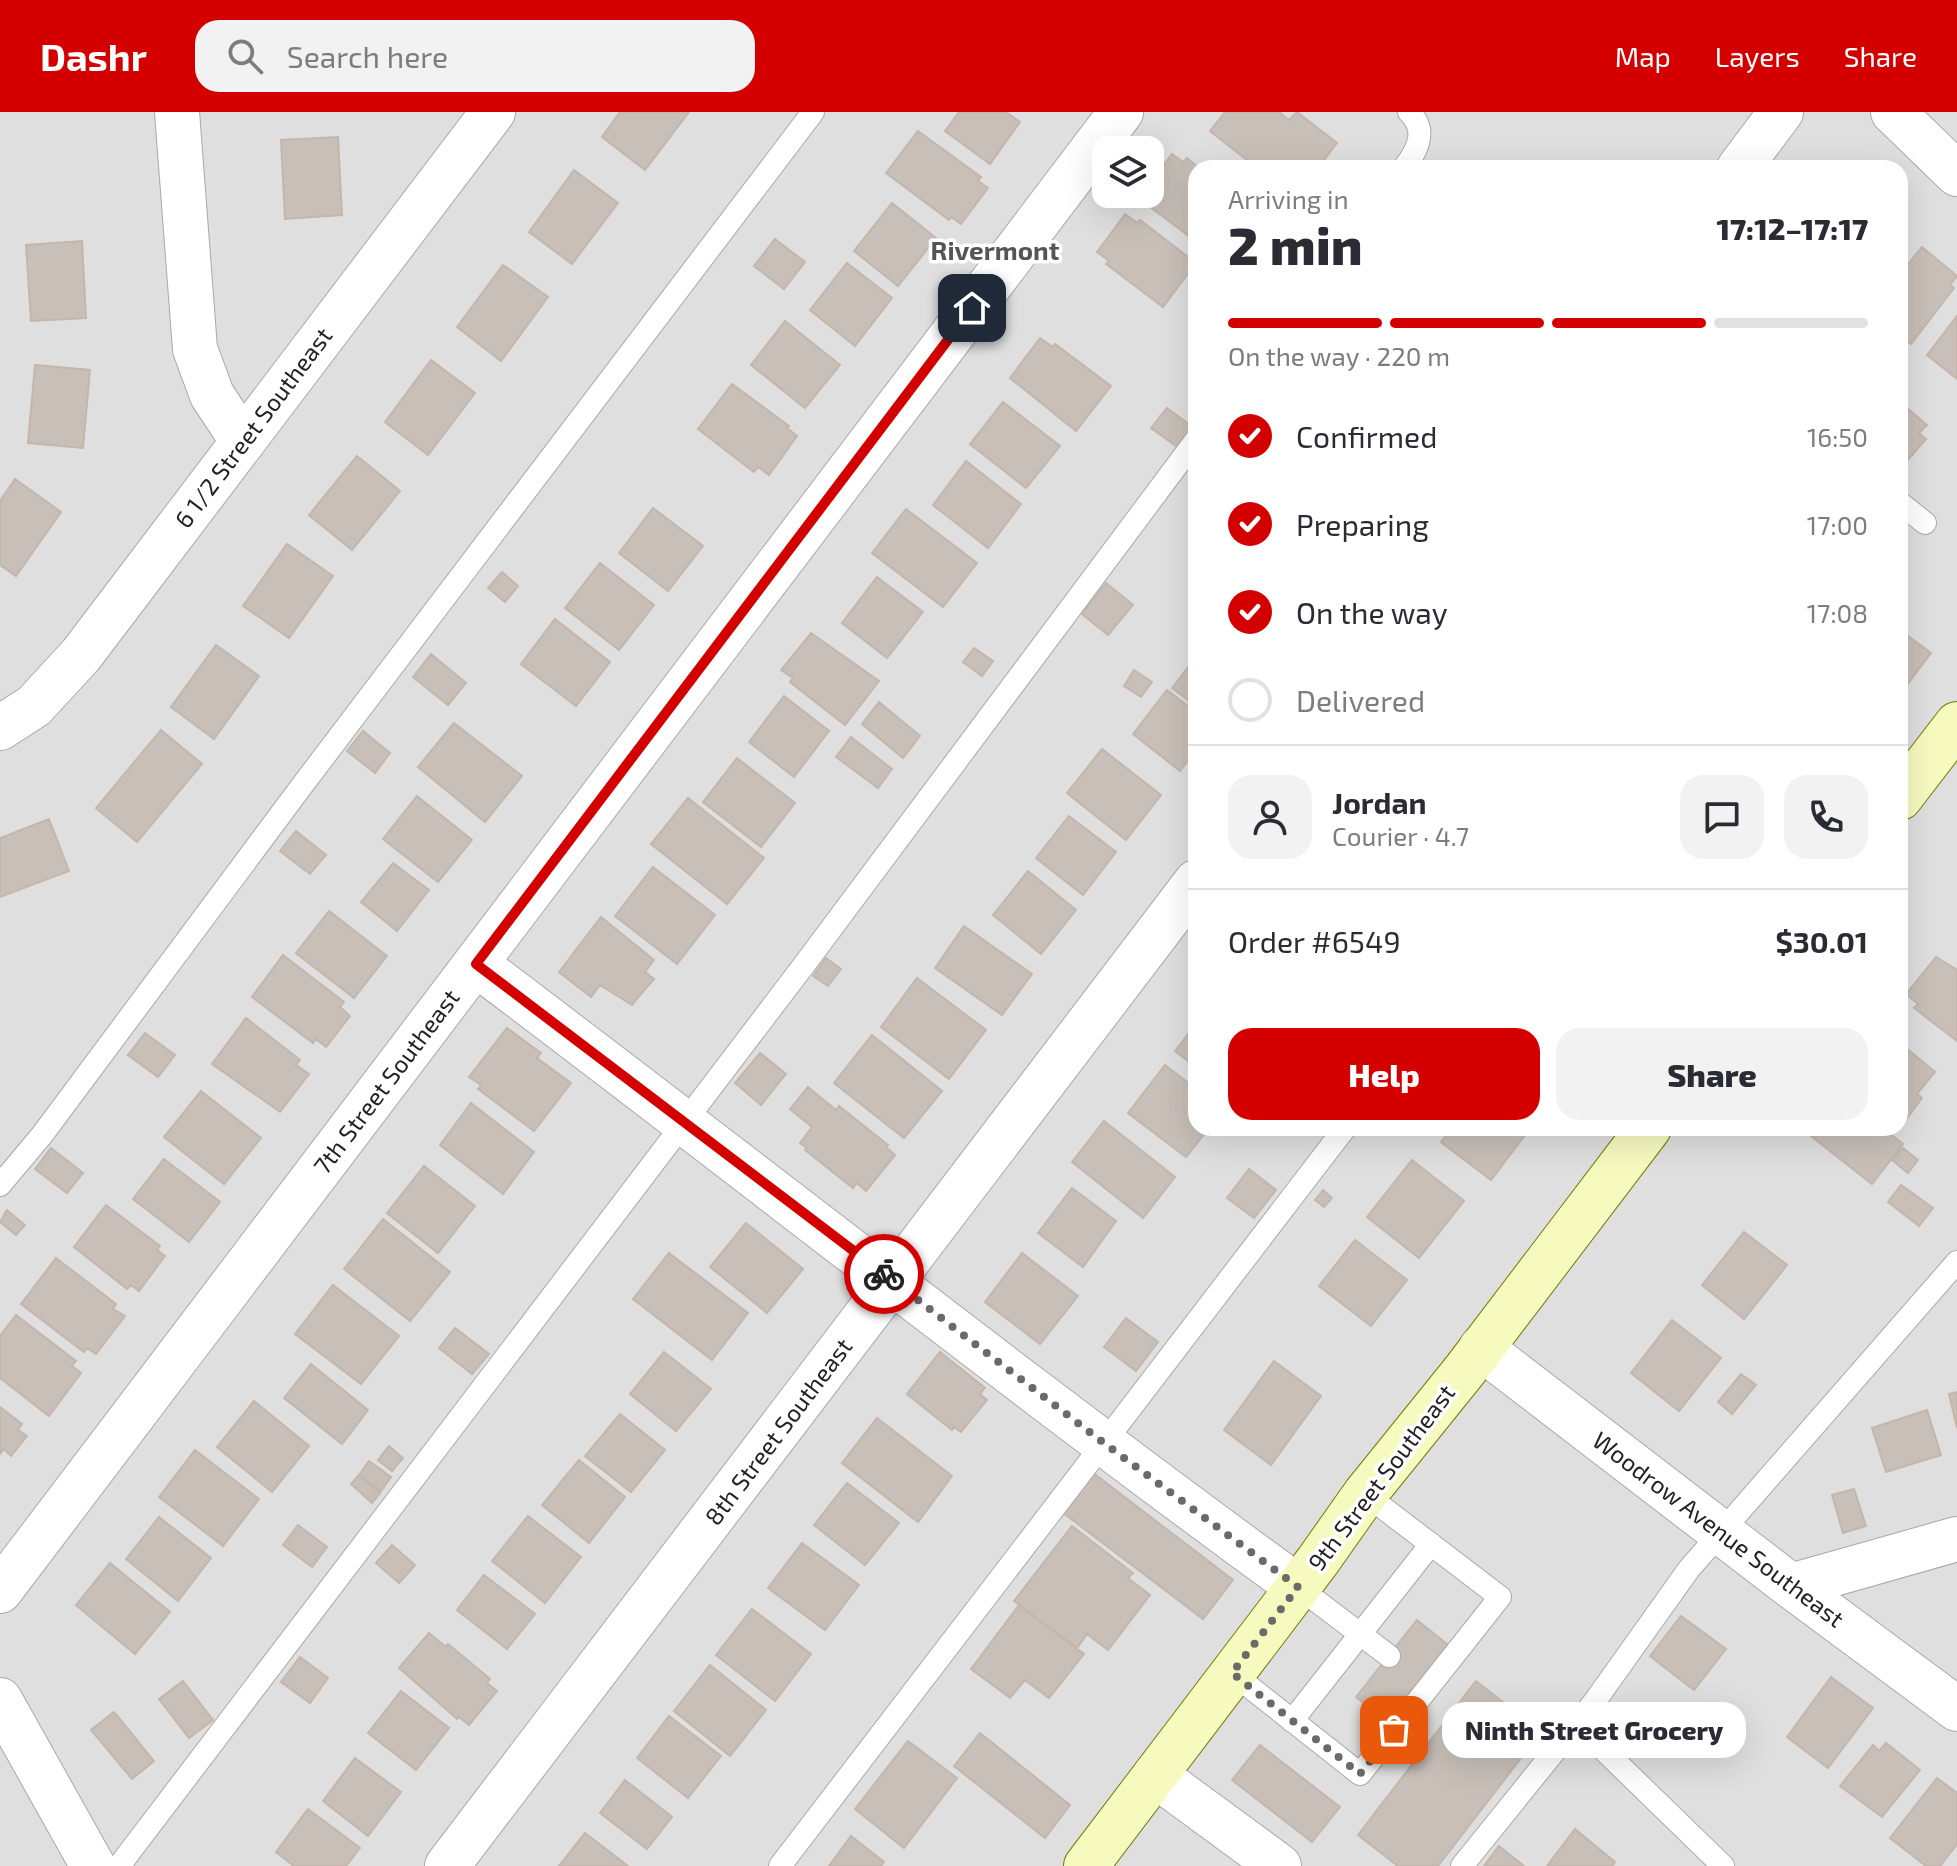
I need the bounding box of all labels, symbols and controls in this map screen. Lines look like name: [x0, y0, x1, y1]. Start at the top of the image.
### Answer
search box: [195, 20, 755, 92]
text: Dashr: [40, 33, 147, 79]
icon: search: [223, 34, 267, 78]
text: Search here: [287, 38, 448, 74]
text: Map: [1615, 39, 1671, 73]
text: Layers: [1715, 39, 1800, 73]
text: Share: [1844, 39, 1917, 73]
map controls: [1092, 136, 1164, 208]
button: layers: [1092, 136, 1164, 208]
text: Arriving in: [1228, 183, 1349, 214]
text: 17:12–17:17: [1717, 210, 1868, 246]
text: 2 min: [1228, 213, 1363, 275]
district label: Rivermont: [931, 234, 1060, 265]
pin: [938, 274, 1006, 342]
icon: home: [950, 286, 994, 330]
street label: 6 1/2 Street Southeast: [168, 321, 338, 533]
text: On the way · 220 m: [1228, 340, 1450, 371]
icon: check: [1228, 414, 1272, 458]
text: Confirmed: [1296, 418, 1437, 454]
text: 16:50: [1807, 421, 1868, 452]
icon: check: [1228, 502, 1272, 546]
text: Preparing: [1296, 506, 1429, 542]
text: 17:00: [1807, 509, 1868, 540]
icon: check: [1228, 590, 1272, 634]
text: On the way: [1296, 594, 1448, 630]
text: 17:08: [1807, 597, 1868, 628]
text: Delivered: [1296, 682, 1425, 718]
button: person: [1228, 775, 1312, 859]
button: chat: [1680, 775, 1764, 859]
button: phone: [1784, 775, 1868, 859]
text: Jordan: [1332, 784, 1427, 820]
text: Courier · 4.7: [1332, 820, 1469, 851]
text: Order #6549: [1228, 923, 1401, 959]
text: $30.01: [1775, 923, 1868, 959]
street label: 7th Street Southeast: [307, 983, 465, 1179]
button: Help: [1228, 1028, 1540, 1120]
button: Share: [1556, 1028, 1868, 1120]
courier: [844, 1234, 924, 1314]
icon: bike: [862, 1252, 906, 1296]
street label: 8th Street Southeast: [698, 1332, 857, 1530]
street label: 9th Street Southeast: [1301, 1378, 1460, 1576]
street label: Woodrow Avenue Southeast: [1587, 1425, 1850, 1633]
pin: [1360, 1696, 1428, 1764]
callout: Ninth Street Grocery: [1442, 1702, 1746, 1758]
icon: bag: [1372, 1708, 1416, 1752]
text: Ninth Street Grocery: [1465, 1714, 1723, 1745]

